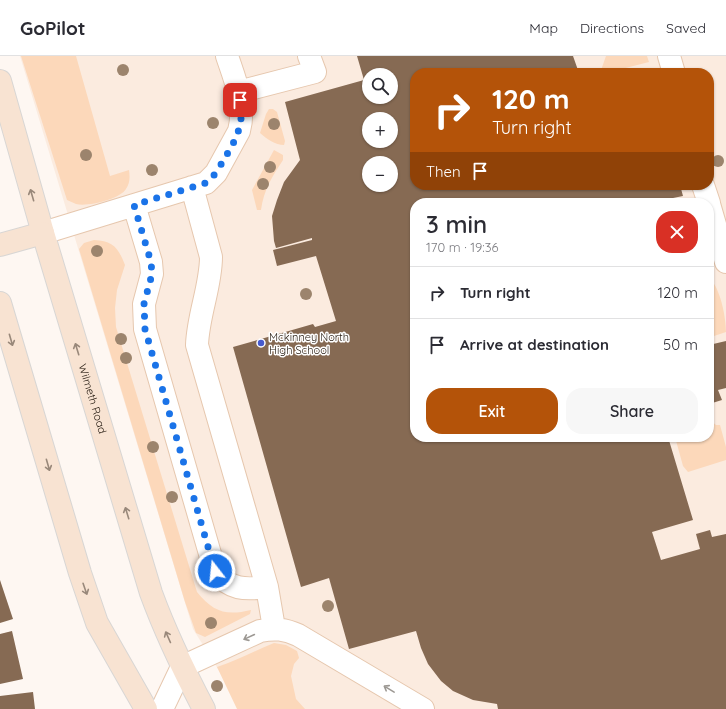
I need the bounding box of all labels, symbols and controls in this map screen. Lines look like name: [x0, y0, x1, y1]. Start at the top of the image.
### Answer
text: GoPilot: [20, 16, 86, 40]
text: Map: [529, 19, 558, 37]
text: Directions: [580, 19, 644, 37]
text: Saved: [666, 19, 706, 37]
map controls: [362, 68, 398, 192]
button: search: [362, 68, 398, 104]
text: 120 m: [492, 81, 570, 116]
pin: [223, 83, 257, 117]
icon: right: [426, 84, 478, 136]
icon: arrive: [229, 89, 251, 111]
button: +: [362, 112, 398, 148]
text: Turn right: [492, 116, 572, 139]
button: −: [362, 156, 398, 192]
icon: arrive: [469, 160, 491, 182]
text: Then: [426, 162, 461, 181]
one-way arrow: [28, 189, 35, 202]
text: 3 min: [426, 209, 487, 239]
button: close: [656, 211, 698, 253]
text: 170 m · 19:36: [426, 239, 499, 255]
icon: right: [426, 282, 448, 304]
text: Turn right: [460, 283, 531, 302]
text: 120 m: [657, 283, 698, 302]
place label: Mckinney North High School: [269, 330, 349, 357]
one-way arrow: [8, 333, 15, 346]
icon: arrive: [426, 334, 448, 356]
text: Arrive at destination: [460, 335, 609, 354]
text: 50 m: [663, 335, 698, 354]
marker: Mckinney North High School: [256, 338, 266, 348]
one-way arrow: [73, 342, 80, 355]
street label: Wilmeth Road: [76, 362, 110, 435]
button: Exit: [426, 388, 558, 434]
button: Share: [566, 388, 698, 434]
one-way arrow: [45, 458, 52, 471]
one-way arrow: [123, 507, 130, 520]
position arrow: [194, 550, 236, 592]
one-way arrow: [82, 583, 90, 595]
one-way arrow: [164, 631, 171, 643]
one-way arrow: [243, 633, 255, 641]
one-way arrow: [384, 685, 395, 693]

